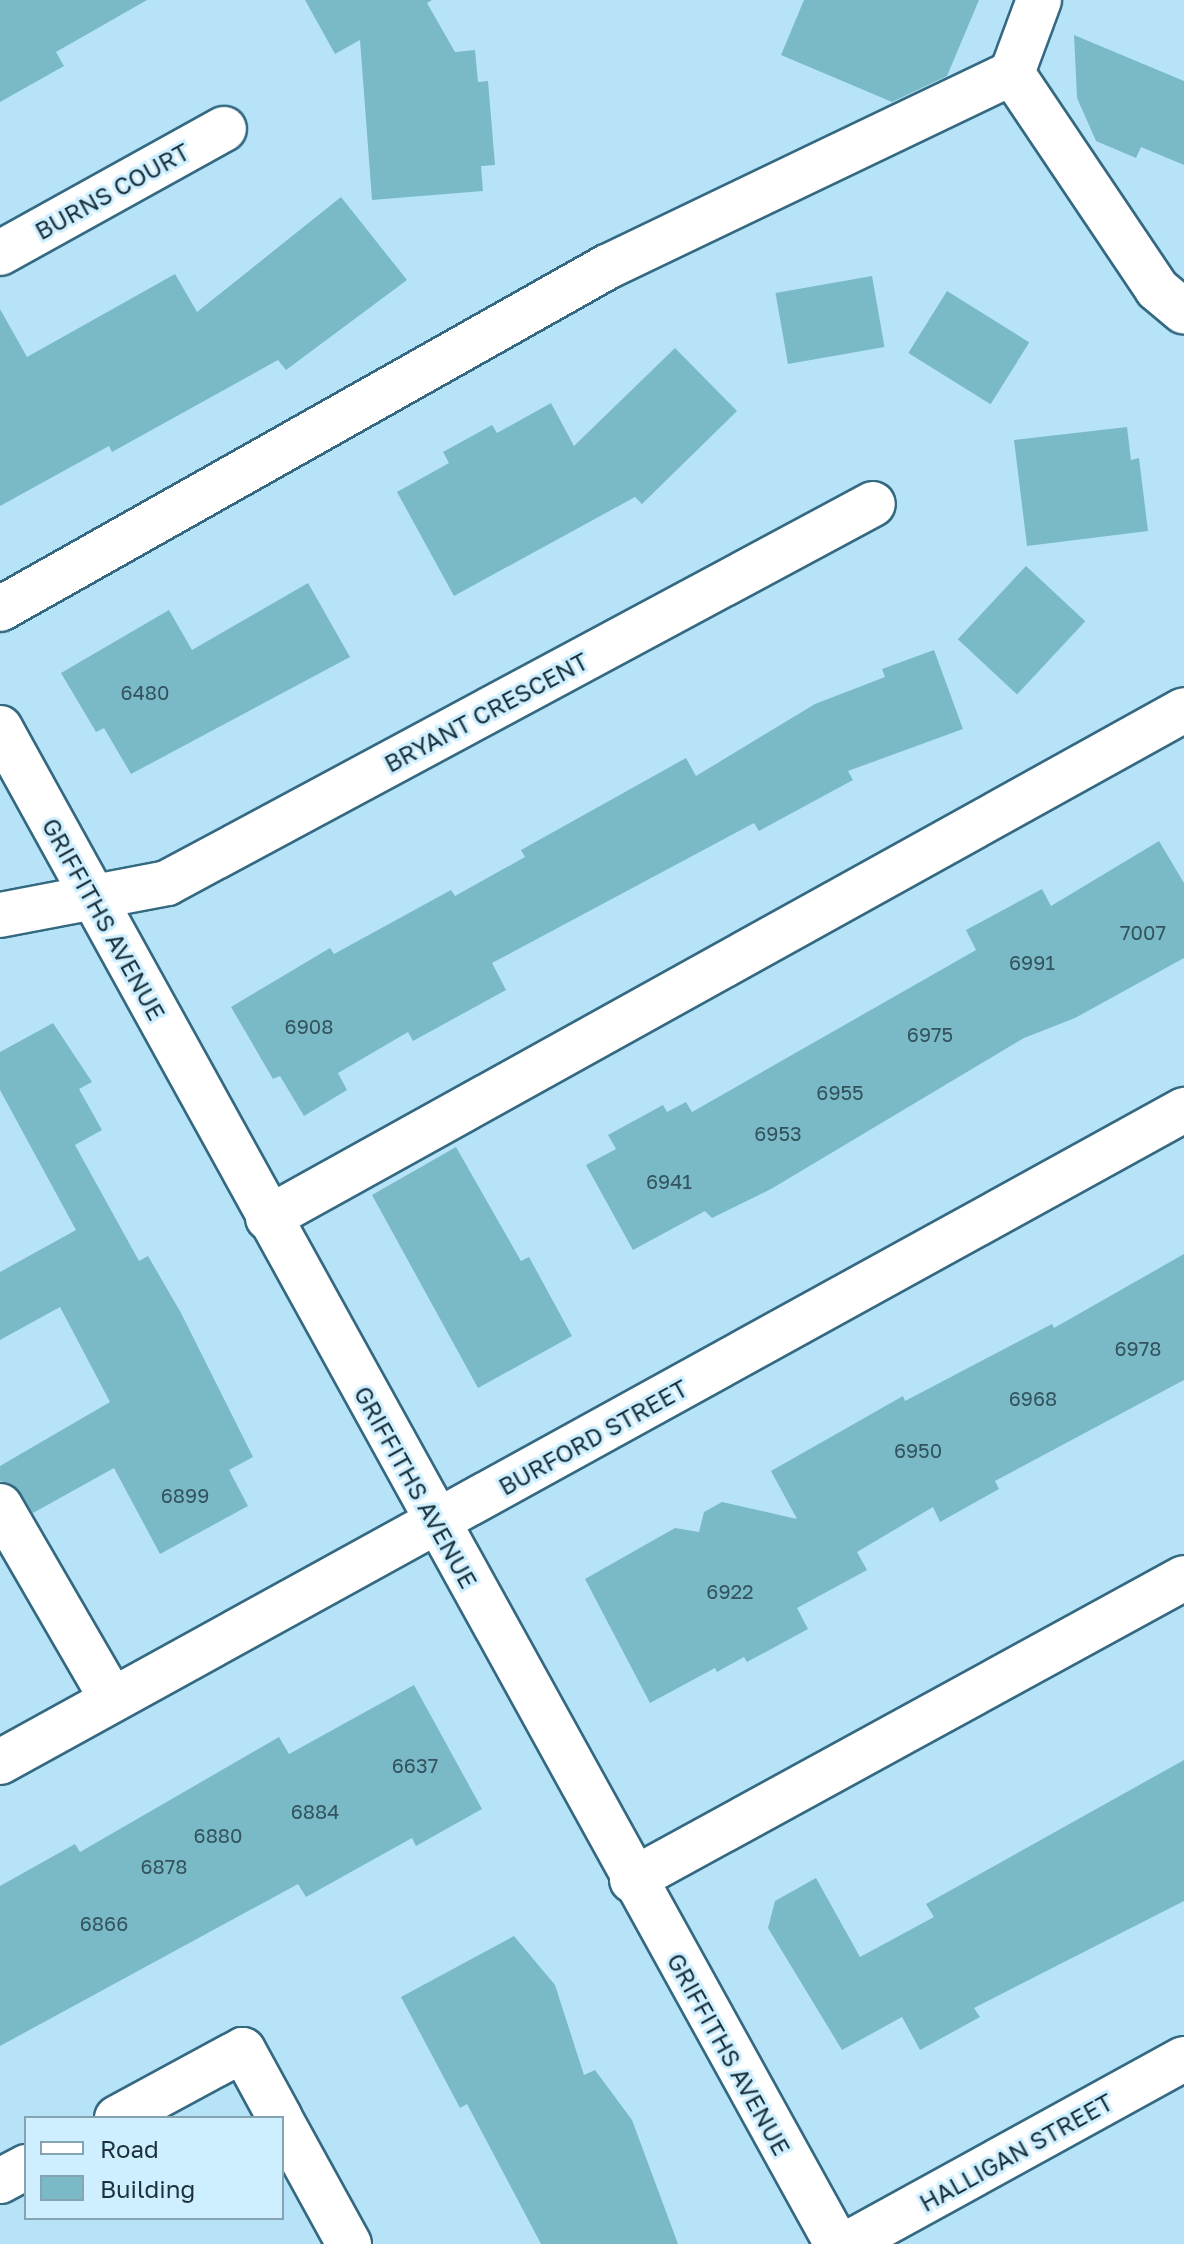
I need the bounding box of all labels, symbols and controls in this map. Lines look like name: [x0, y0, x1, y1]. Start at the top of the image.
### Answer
street label: BURNS COURT: [30, 137, 194, 245]
street label: BRYANT CRESCENT: [379, 646, 593, 778]
house number: 6480: [121, 680, 169, 704]
street label: GRIFFITHS AVENUE: [37, 813, 171, 1025]
house number: 7007: [1120, 920, 1166, 944]
house number: 6991: [1009, 950, 1055, 974]
house number: 6908: [285, 1014, 333, 1038]
house number: 6975: [907, 1022, 953, 1046]
house number: 6955: [816, 1080, 864, 1104]
house number: 6953: [754, 1121, 802, 1145]
house number: 6941: [646, 1169, 692, 1193]
house number: 6978: [1115, 1336, 1161, 1360]
street label: BURFORD STREET: [493, 1373, 693, 1501]
street label: GRIFFITHS AVENUE: [349, 1381, 483, 1593]
house number: 6968: [1009, 1386, 1057, 1410]
house number: 6950: [894, 1438, 942, 1462]
house number: 6899: [161, 1483, 209, 1507]
house number: 6922: [706, 1579, 754, 1603]
house number: 6637: [392, 1753, 438, 1777]
house number: 6884: [291, 1799, 339, 1823]
house number: 6880: [194, 1823, 242, 1847]
house number: 6878: [140, 1854, 188, 1878]
house number: 6866: [80, 1911, 128, 1935]
street label: GRIFFITHS AVENUE: [662, 1948, 796, 2160]
street label: HALLIGAN STREET: [914, 2087, 1118, 2217]
legend: [24, 2116, 284, 2220]
text: Road: [100, 2134, 159, 2163]
text: Building: [100, 2174, 195, 2203]

